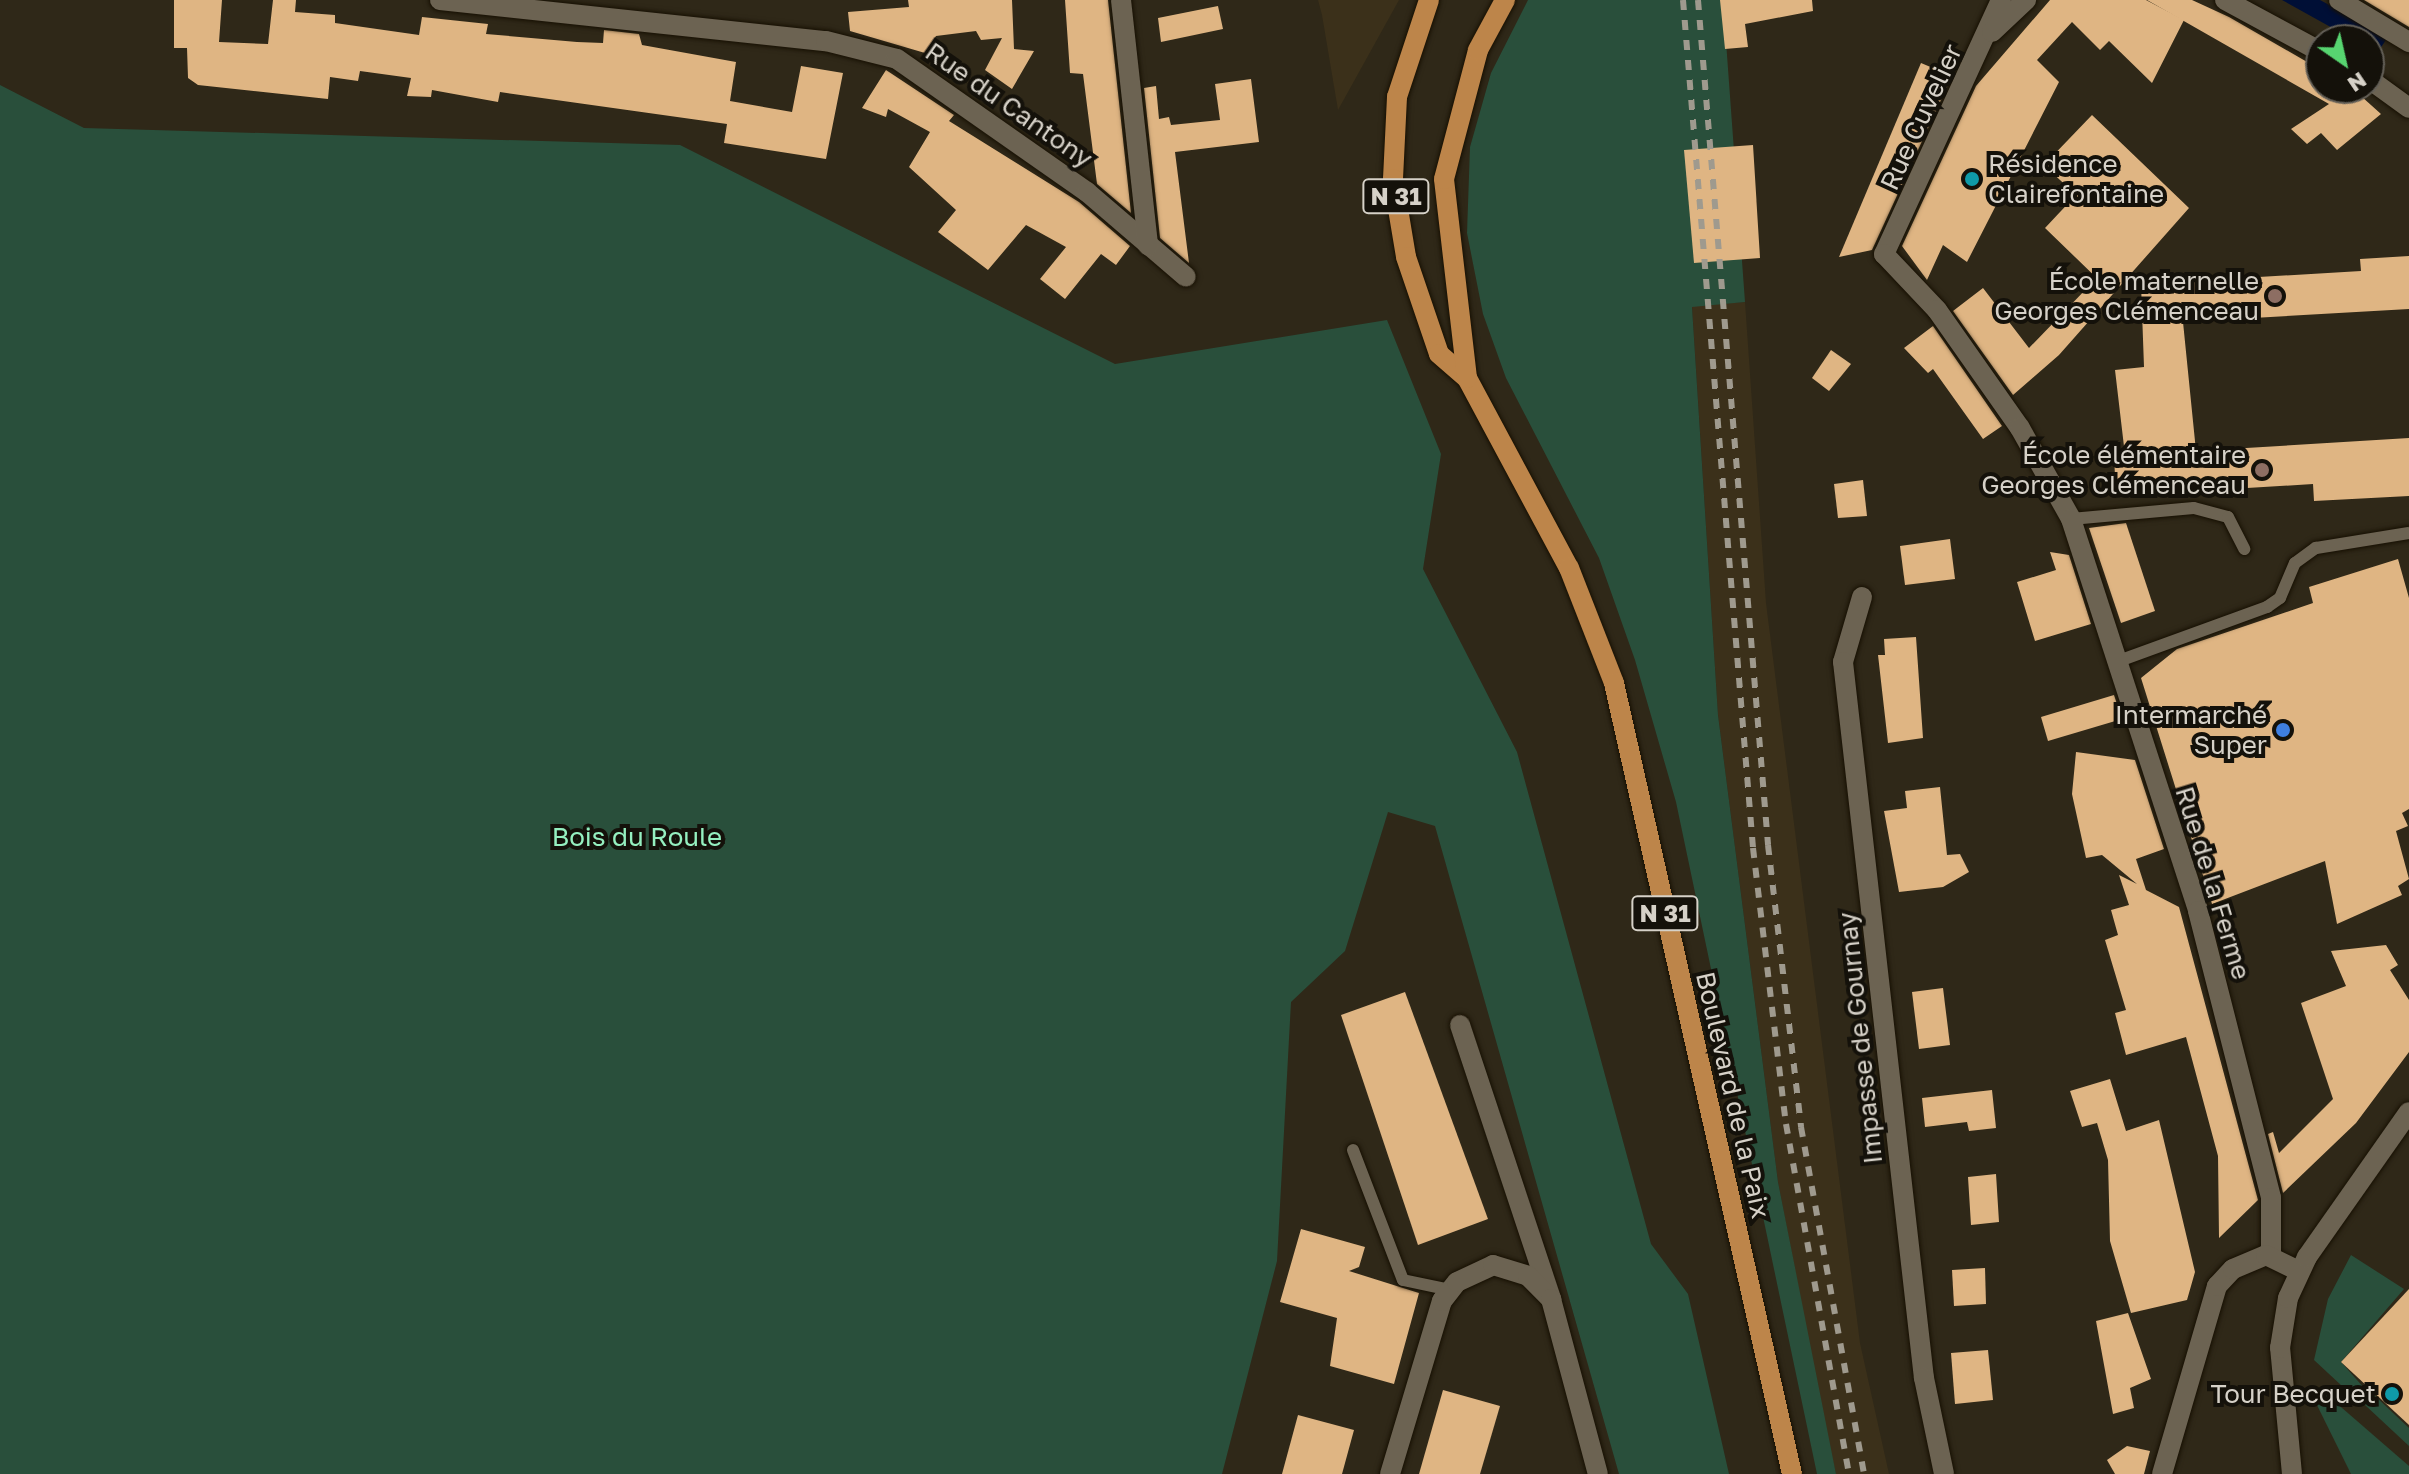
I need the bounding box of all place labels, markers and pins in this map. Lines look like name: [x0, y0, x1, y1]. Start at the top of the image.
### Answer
place label: Résidence Clairefontaine: [1988, 148, 2164, 210]
marker: Résidence Clairefontaine: [1963, 170, 1981, 188]
place label: École maternelle Georges Clémenceau: [1994, 265, 2259, 326]
marker: École maternelle Georges Clémenceau: [2266, 287, 2284, 305]
place label: École élémentaire Georges Clémenceau: [1981, 439, 2246, 500]
marker: École élémentaire Georges Clémenceau: [2253, 461, 2271, 479]
place label: Intermarché Super: [2115, 699, 2267, 760]
marker: Intermarché Super: [2274, 721, 2292, 739]
place label: Tour Becquet: [2210, 1378, 2376, 1410]
marker: Tour Becquet: [2383, 1385, 2401, 1403]

